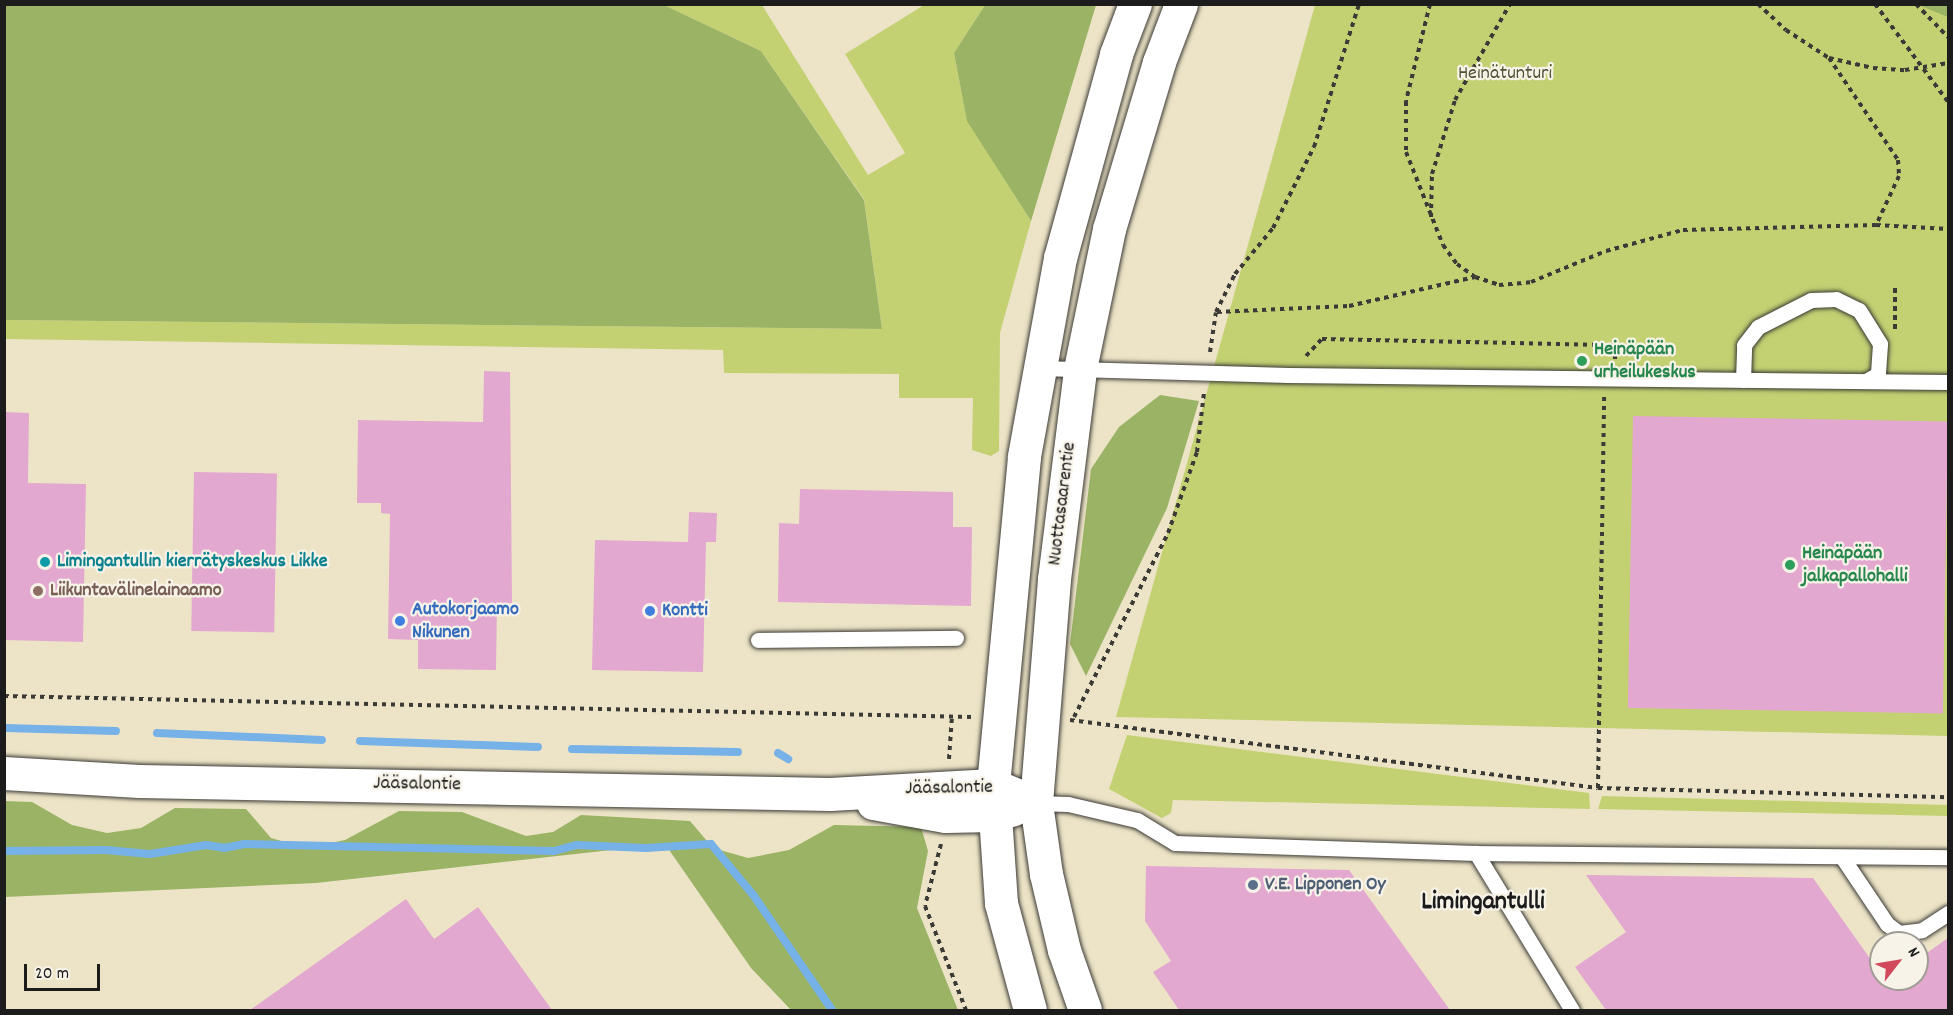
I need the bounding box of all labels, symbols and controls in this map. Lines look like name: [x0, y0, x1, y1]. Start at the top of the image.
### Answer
park label: Heinätunturi: [1458, 62, 1552, 86]
place label: Heinäpään urheilukeskus: [1594, 338, 1696, 385]
marker: Heinäpään urheilukeskus: [1575, 354, 1589, 368]
street label: Nuottasaarentie: [1044, 441, 1082, 567]
place label: Heinäpään jalkapallohalli: [1802, 542, 1908, 589]
place label: Limingantullin kierrätyskeskus Likke: [57, 550, 328, 574]
marker: Limingantullin kierrätyskeskus Likke: [38, 555, 52, 569]
marker: Heinäpään jalkapallohalli: [1783, 558, 1797, 572]
place label: Liikuntavälinelainaamo: [50, 579, 222, 603]
marker: Liikuntavälinelainaamo: [31, 584, 45, 598]
place label: Autokorjaamo Nikunen: [412, 598, 519, 645]
place label: Kontti: [662, 599, 708, 623]
marker: Kontti: [643, 604, 657, 618]
marker: Autokorjaamo Nikunen: [393, 614, 407, 628]
street label: Jääsalontie: [373, 772, 461, 798]
street label: Jääsalontie: [905, 776, 993, 802]
place label: V.E. Lipponen Oy: [1265, 873, 1386, 897]
marker: V.E. Lipponen Oy: [1246, 878, 1260, 892]
district label: Limingantulli: [1421, 887, 1545, 919]
north arrow: [1869, 931, 1929, 991]
text: N: [1901, 943, 1925, 962]
scale bar: [27, 952, 104, 990]
text: 20 m: [35, 962, 69, 987]

